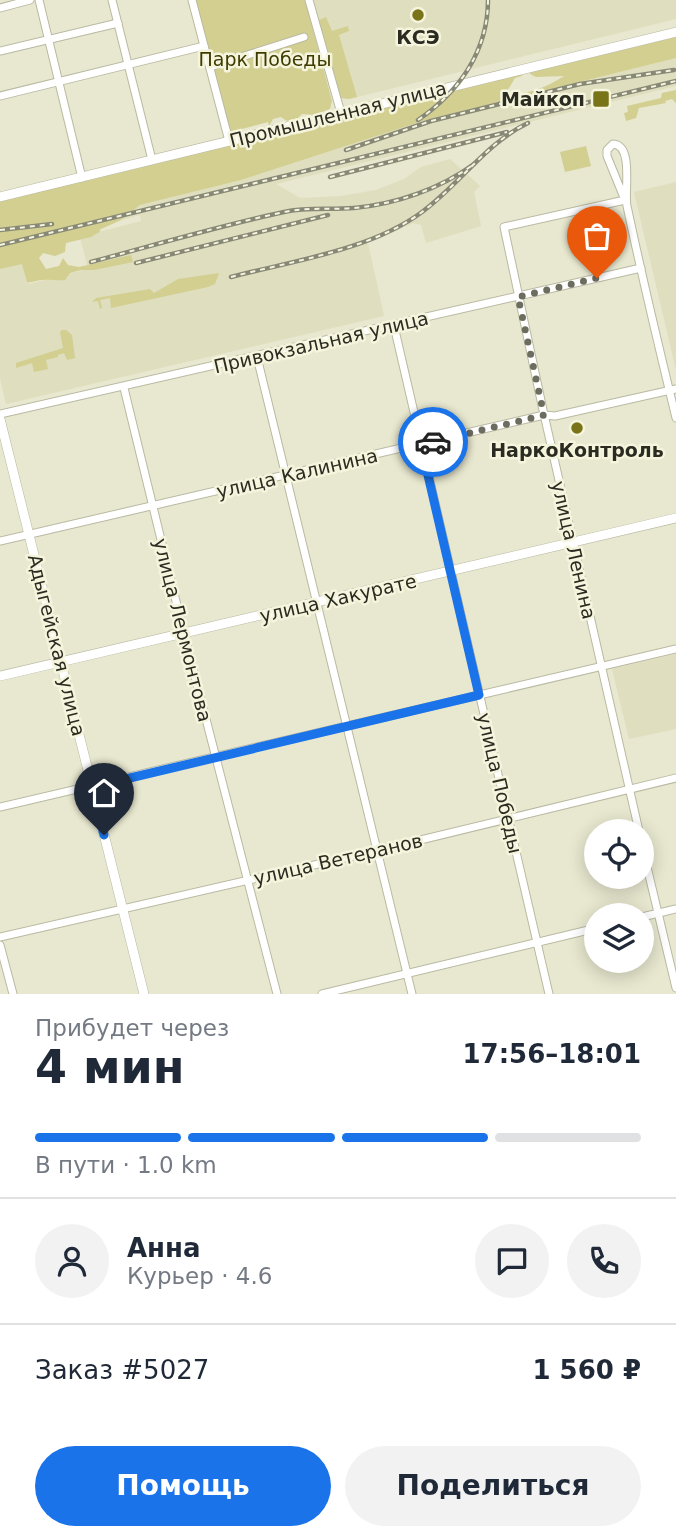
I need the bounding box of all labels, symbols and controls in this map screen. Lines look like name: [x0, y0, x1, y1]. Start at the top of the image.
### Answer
marker: КСЭ: [410, 7, 426, 23]
place label: КСЭ: [396, 26, 440, 48]
park label: Парк Победы: [199, 48, 331, 70]
street label: Промышленная улица: [227, 76, 449, 152]
place label: Майкоп: [501, 88, 585, 110]
marker: Майкоп: [591, 89, 611, 109]
pin: [567, 206, 627, 278]
icon: bag: [578, 217, 616, 255]
street label: Привокзальная улица: [211, 307, 431, 377]
courier: [398, 407, 468, 477]
marker: НаркоКонтроль: [569, 420, 585, 436]
icon: car: [414, 423, 452, 461]
place label: НаркоКонтроль: [490, 439, 664, 461]
street label: улица Калинина: [214, 444, 380, 502]
street label: улица Ленина: [547, 479, 601, 621]
street label: улица Лермонтова: [150, 536, 216, 724]
street label: Адыгейская улица: [24, 552, 90, 738]
street label: улица Хакурате: [257, 569, 419, 627]
street label: улица Победы: [473, 710, 527, 856]
pin: [74, 763, 134, 835]
icon: home: [85, 774, 123, 812]
map controls: [584, 819, 654, 973]
button: locate: [584, 819, 654, 889]
street label: улица Ветеранов: [251, 829, 425, 889]
button: layers: [584, 903, 654, 973]
text: Прибудет через: [35, 1015, 229, 1041]
text: 17:56–18:01: [462, 1039, 641, 1069]
text: 4 мин: [35, 1040, 185, 1094]
text: В пути · 1.0 km: [35, 1152, 217, 1178]
button: person: [35, 1224, 109, 1298]
button: chat: [475, 1224, 549, 1298]
button: phone: [567, 1224, 641, 1298]
text: Анна: [127, 1233, 201, 1263]
text: Курьер · 4.6: [127, 1263, 272, 1289]
text: Заказ #5027: [35, 1355, 209, 1385]
text: 1 560 ₽: [532, 1355, 641, 1385]
button: Помощь: [35, 1446, 331, 1526]
button: Поделиться: [345, 1446, 641, 1526]

